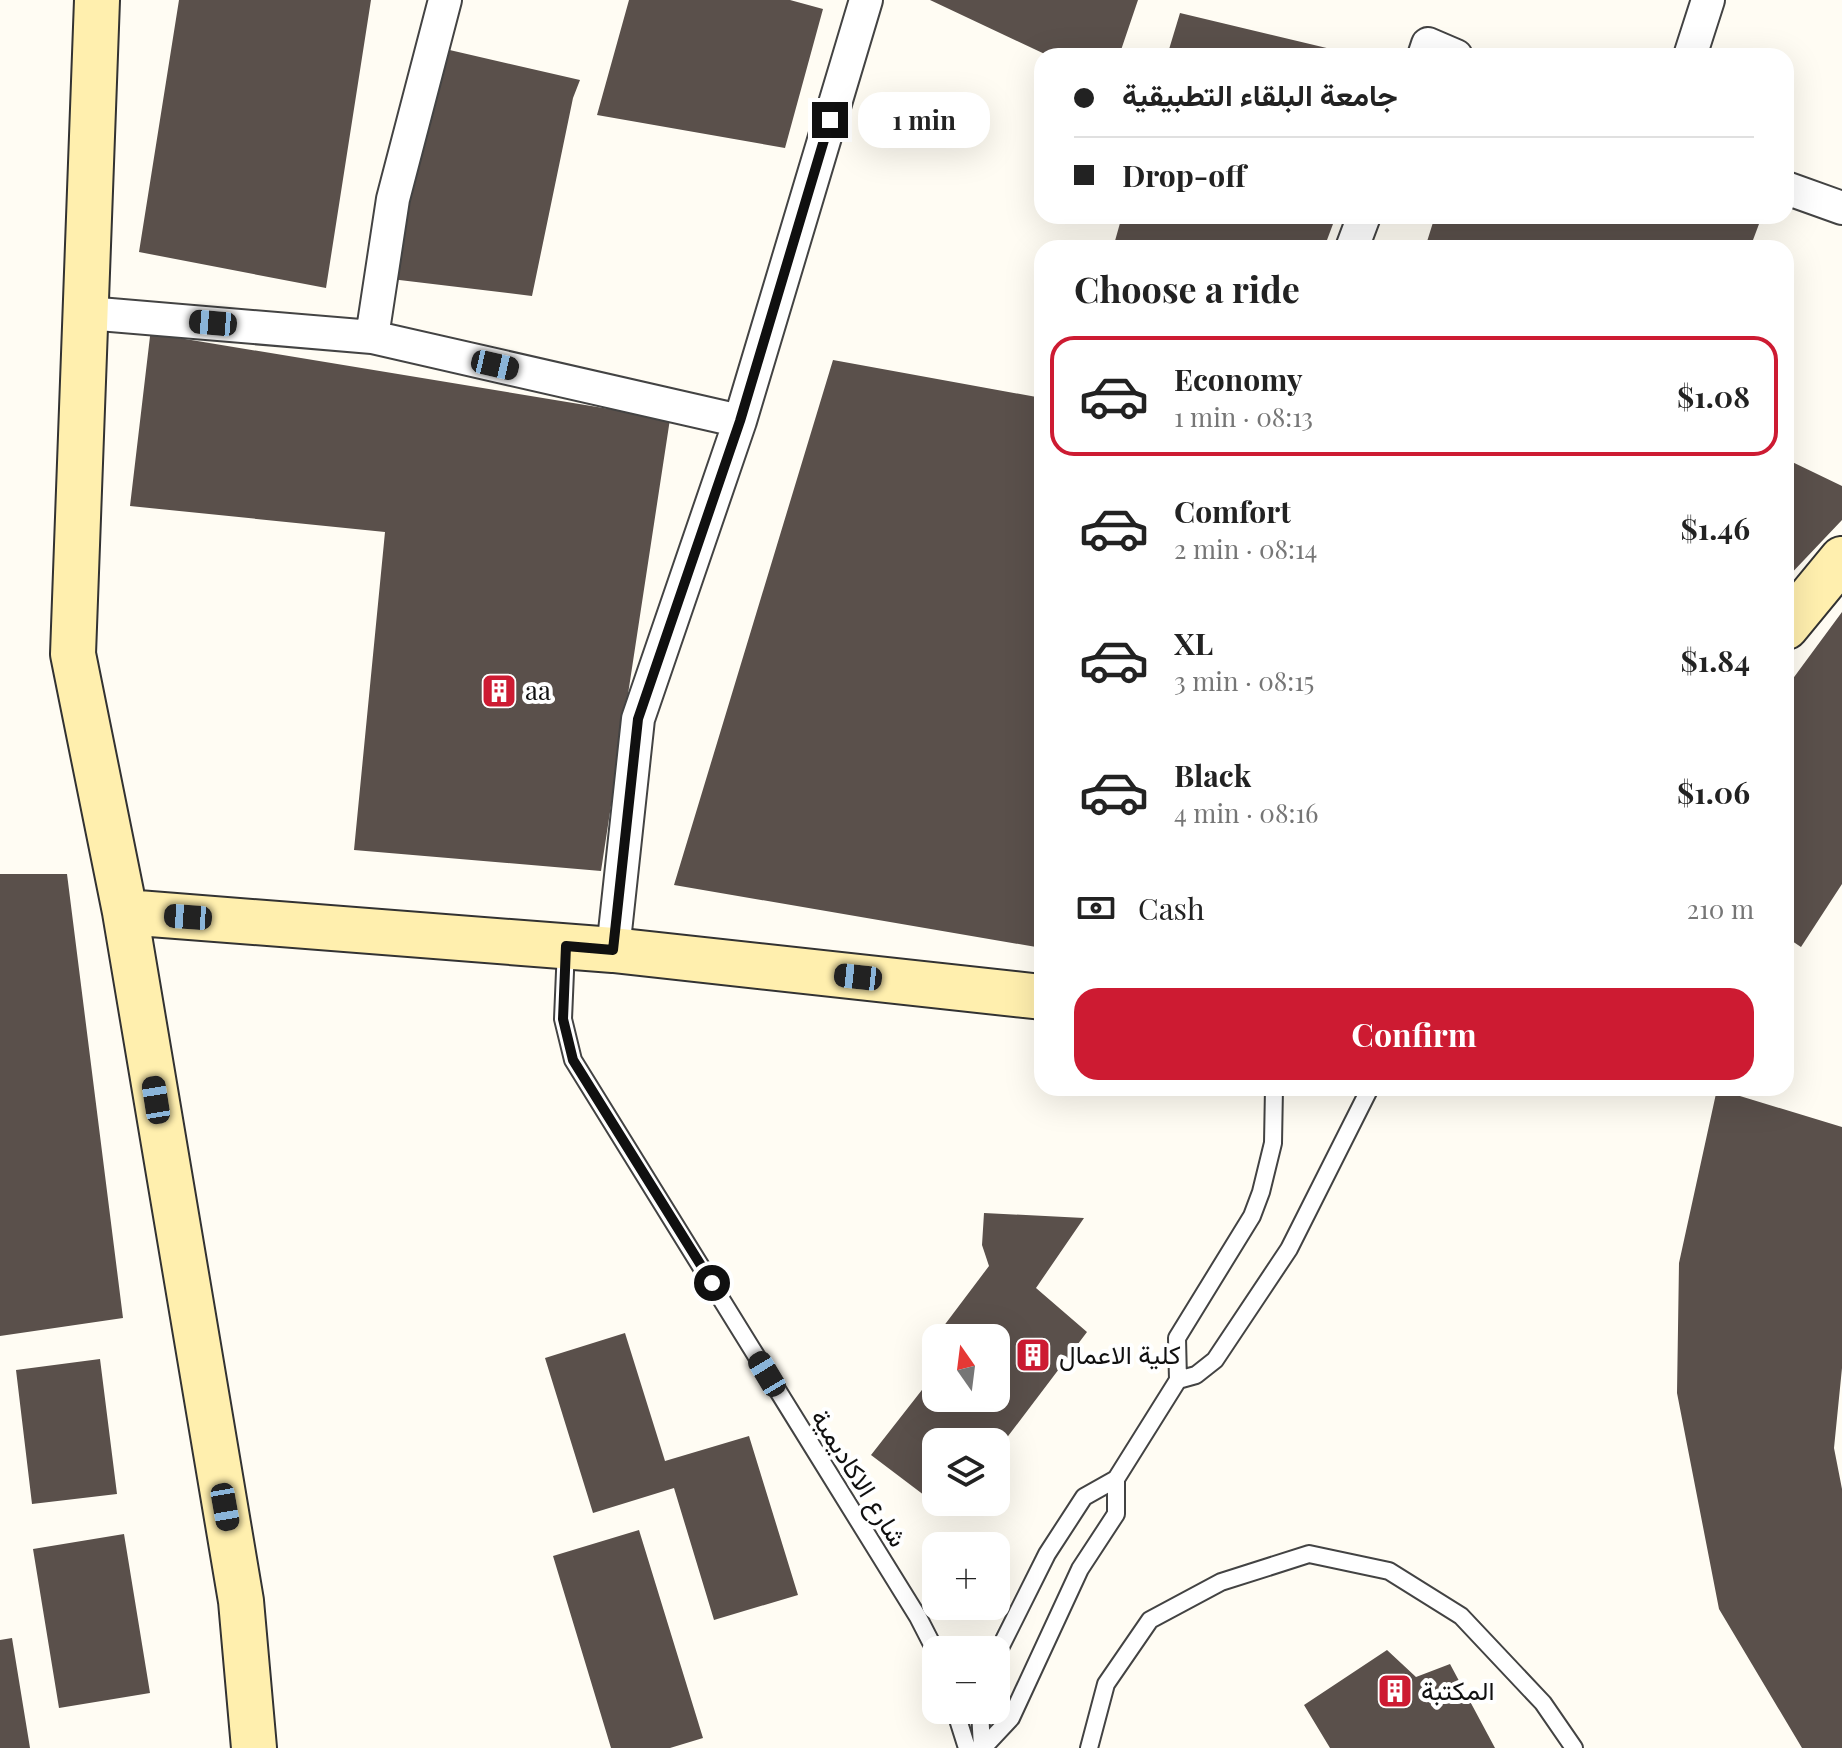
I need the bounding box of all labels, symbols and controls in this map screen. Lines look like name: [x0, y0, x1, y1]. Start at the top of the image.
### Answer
text: جامعة البلقاء التطبيقية: [1122, 74, 1398, 114]
callout: 1 min: [858, 92, 990, 148]
route end: [812, 102, 848, 138]
text: 1 min: [892, 102, 956, 137]
text: Drop-off: [1122, 155, 1246, 195]
text: Choose a ride: [1074, 264, 1300, 312]
car: [188, 309, 238, 337]
car: [469, 348, 521, 382]
text: Economy: [1174, 359, 1303, 399]
icon: car: [1078, 360, 1150, 432]
text: $1.08: [1677, 376, 1750, 416]
text: 1 min · 08:13: [1174, 399, 1313, 434]
text: Comfort: [1174, 491, 1291, 531]
icon: car: [1078, 492, 1150, 564]
text: $1.46: [1681, 508, 1750, 548]
text: 2 min · 08:14: [1174, 531, 1317, 566]
text: XL: [1174, 623, 1213, 663]
icon: car: [1078, 624, 1150, 696]
text: $1.84: [1681, 640, 1750, 680]
text: 3 min · 08:15: [1174, 663, 1314, 698]
building icon: aa: [480, 672, 518, 710]
place label: aa: [525, 672, 551, 707]
text: Black: [1174, 755, 1251, 795]
icon: car: [1078, 756, 1150, 828]
text: $1.06: [1677, 772, 1750, 812]
text: 4 min · 08:16: [1174, 795, 1318, 830]
icon: cash: [1074, 886, 1118, 930]
text: Cash: [1138, 888, 1205, 928]
text: 210 m: [1687, 891, 1754, 926]
car: [163, 903, 213, 931]
car: [833, 963, 883, 991]
button: Confirm: [1074, 988, 1754, 1080]
car: [140, 1074, 172, 1126]
route start: [694, 1265, 730, 1301]
north arrow: [922, 1324, 1010, 1412]
map controls: [922, 1324, 1010, 1724]
building icon: كلية الاعمال: [1014, 1336, 1052, 1374]
place label: كلية الاعمال: [1059, 1336, 1181, 1371]
car: [744, 1347, 790, 1401]
street label: شارع الاكاديمية: [802, 1402, 917, 1554]
button: layers: [922, 1428, 1010, 1516]
car: [209, 1481, 241, 1533]
button: +: [922, 1532, 1010, 1620]
button: −: [922, 1636, 1010, 1724]
building icon: المكتبة: [1376, 1672, 1414, 1710]
place label: المكتبة: [1421, 1672, 1495, 1707]

